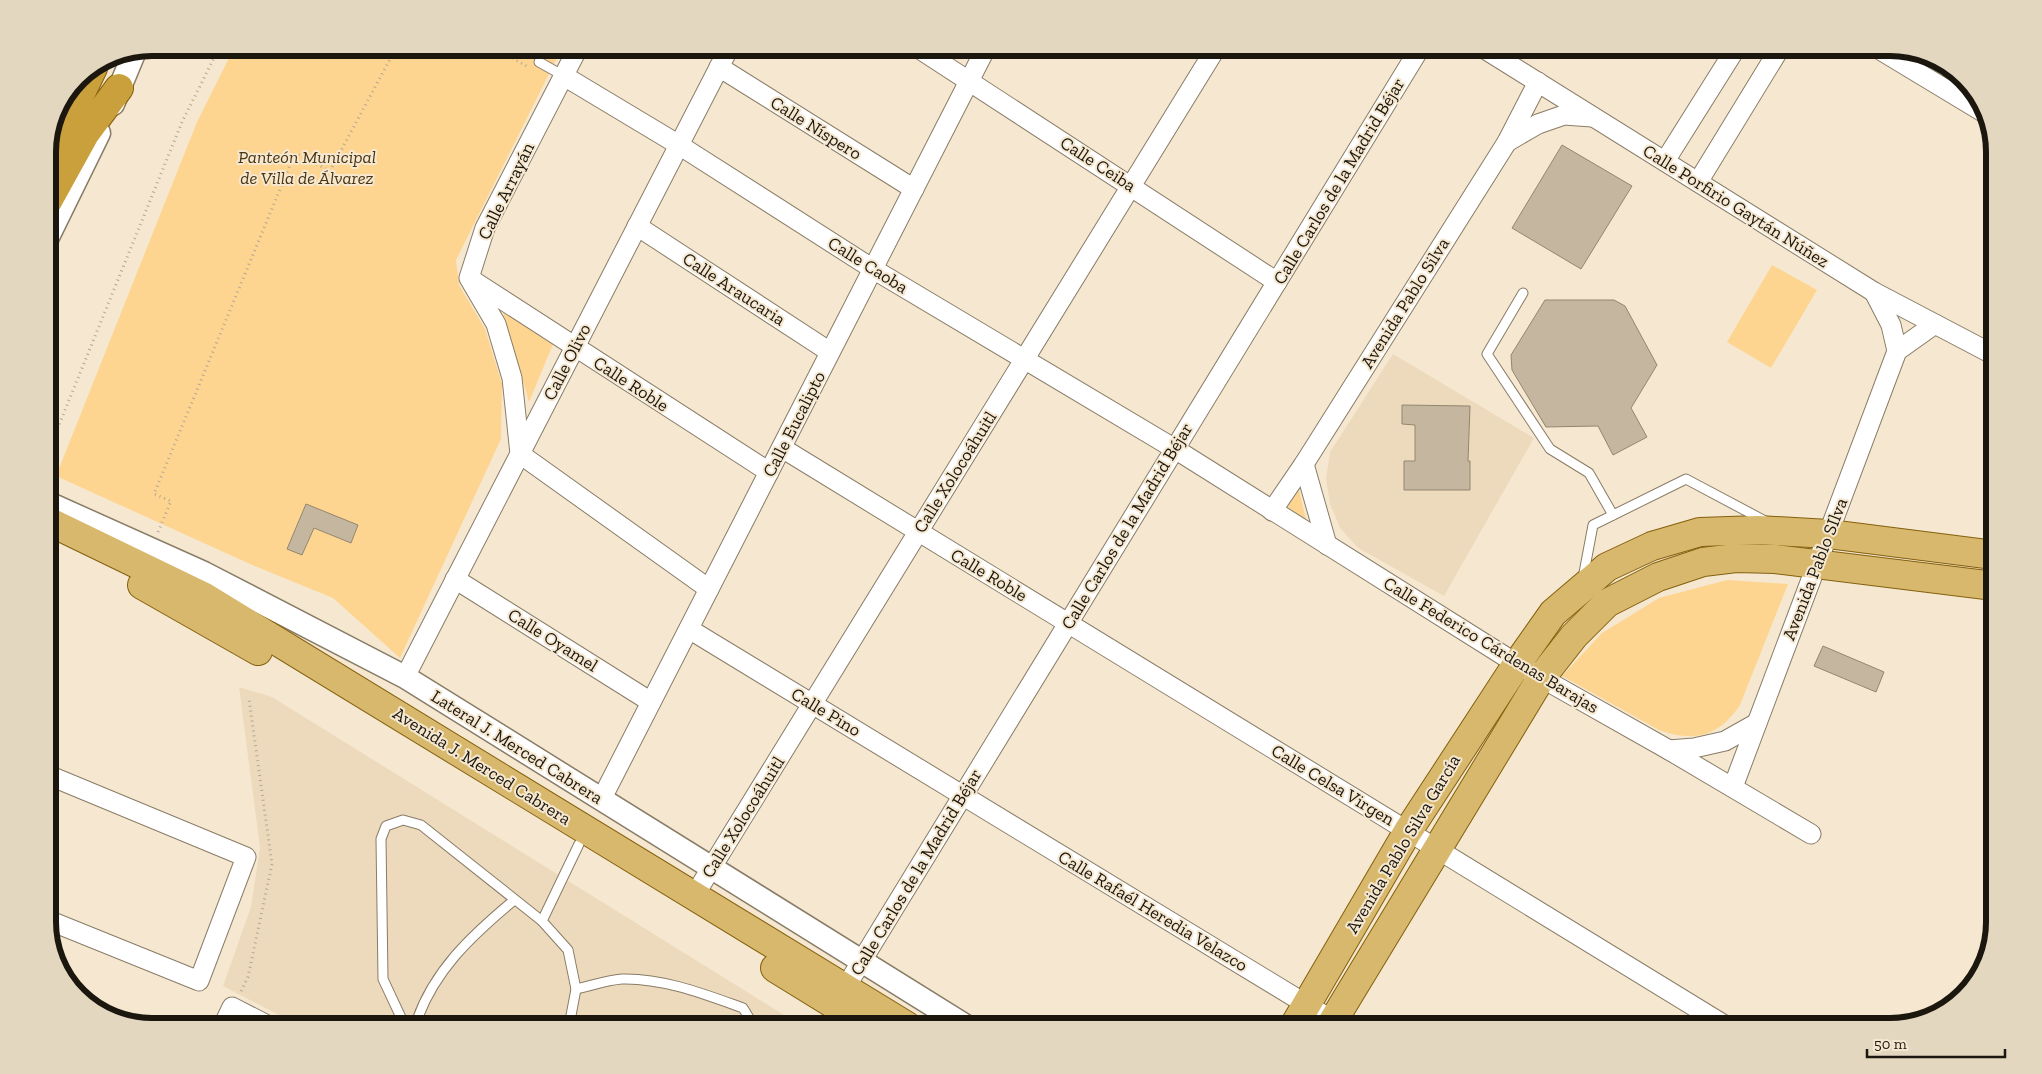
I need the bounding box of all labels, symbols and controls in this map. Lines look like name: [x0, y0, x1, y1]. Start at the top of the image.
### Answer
street label: Calle Carlos de la Madrid Béjar: [1268, 74, 1410, 288]
street label: Calle Níspero: [766, 91, 866, 165]
street label: Calle Ceiba: [1056, 131, 1140, 197]
street label: Calle Arrayán: [473, 138, 539, 243]
street label: Calle Porfirio Gaytán Núñez: [1639, 140, 1833, 272]
park label: Panteón Municipal de Villa de Álvarez: [238, 146, 376, 189]
street label: Calle Caoba: [824, 232, 912, 298]
street label: Avenida Pablo Silva: [1356, 233, 1454, 372]
street label: Calle Araucaria: [678, 248, 790, 331]
street label: Calle Olivo: [538, 320, 596, 404]
street label: Calle Roble: [589, 352, 673, 416]
street label: Calle Eucalipto: [758, 367, 830, 481]
street label: Calle Xolocoáhuitl: [909, 407, 1001, 537]
street label: Calle Carlos de la Madrid Béjar: [1056, 419, 1198, 633]
street label: Avenida Pablo SIlva: [1778, 494, 1852, 643]
street label: Calle Roble: [947, 544, 1031, 606]
street label: Calle Federico Cárdenas Barajas: [1379, 572, 1603, 718]
street label: Calle Oyamel: [504, 604, 602, 677]
street label: Calle Pino: [787, 683, 865, 741]
street label: Lateral J. Merced Cabrera: [427, 685, 607, 809]
street label: Avenida J. Merced Cabrera: [389, 702, 575, 830]
street label: Calle Celsa Virgen: [1267, 740, 1399, 831]
street label: Avenida Pablo Silva García: [1341, 750, 1465, 937]
street label: Calle Xolocoáhuitl: [697, 752, 789, 882]
street label: Calle Carlos de la Madrid Béjar: [845, 765, 987, 979]
street label: Calle Rafaél Heredia Velazco: [1054, 846, 1252, 976]
scale bar: [1867, 1026, 2004, 1058]
text: 50 m: [1874, 1035, 1907, 1053]

